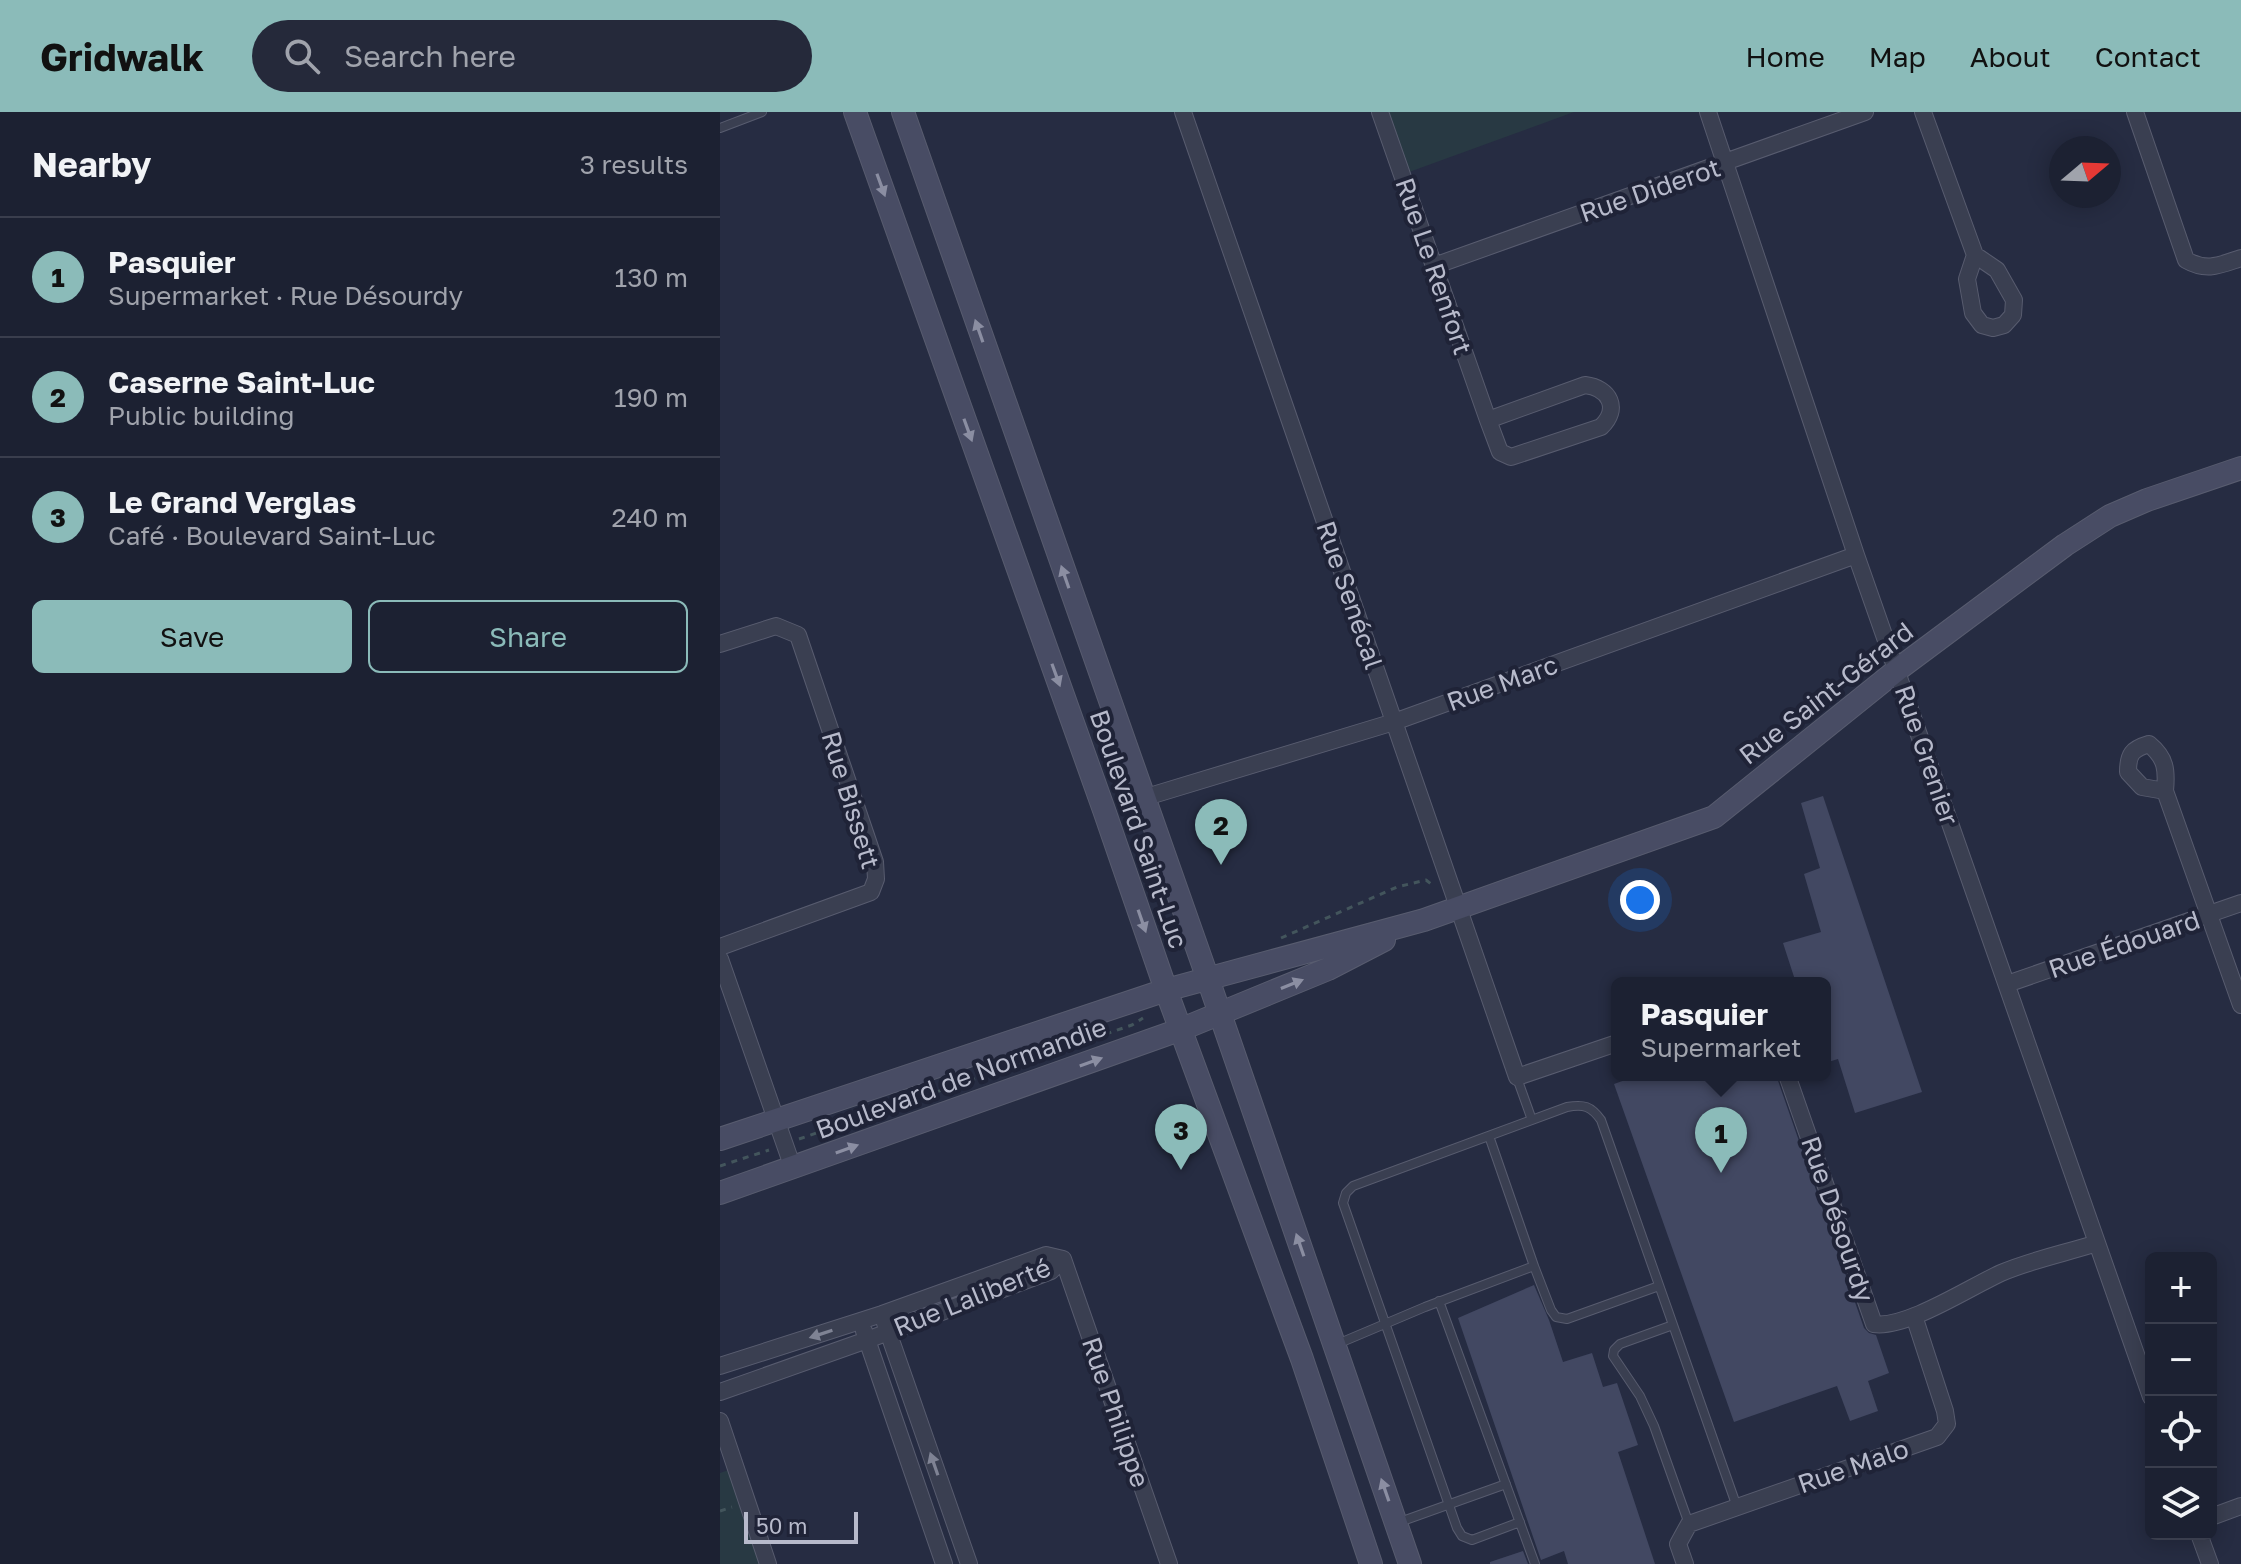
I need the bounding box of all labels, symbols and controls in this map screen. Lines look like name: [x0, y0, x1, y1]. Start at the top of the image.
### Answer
search box: [252, 20, 812, 92]
text: Gridwalk: [40, 34, 204, 79]
icon: search: [280, 34, 324, 78]
text: Search here: [344, 38, 516, 74]
text: Home: [1746, 40, 1825, 73]
text: Map: [1869, 40, 1926, 73]
text: About: [1970, 40, 2051, 73]
text: Contact: [2095, 40, 2201, 73]
north arrow: [2049, 136, 2121, 208]
text: Nearby: [32, 144, 152, 184]
text: 3 results: [580, 149, 688, 180]
street label: Rue Diderot: [1576, 151, 1724, 229]
street label: Rue Le Renfort: [1389, 173, 1479, 359]
one-way arrow: [875, 174, 888, 198]
text: Pasquier: [108, 244, 236, 280]
text: 1: [51, 262, 65, 293]
text: 130 m: [615, 262, 688, 293]
text: Supermarket · Rue Désourdy: [108, 280, 463, 311]
one-way arrow: [973, 319, 985, 343]
text: Caserne Saint-Luc: [108, 364, 375, 400]
text: 2: [50, 382, 66, 413]
text: 190 m: [614, 382, 688, 413]
text: Public building: [108, 400, 294, 431]
one-way arrow: [963, 418, 975, 442]
text: Le Grand Verglas: [108, 484, 356, 520]
text: 3: [50, 502, 66, 533]
text: 240 m: [611, 502, 688, 533]
street label: Rue Senécal: [1310, 517, 1390, 673]
text: Café · Boulevard Saint-Luc: [108, 520, 436, 551]
one-way arrow: [1059, 564, 1071, 588]
button: Save: [32, 600, 352, 673]
button: Share: [368, 600, 688, 673]
street label: Rue Saint-Gérard: [1733, 615, 1919, 771]
street label: Rue Marc: [1442, 649, 1562, 717]
one-way arrow: [1050, 663, 1063, 687]
street label: Rue Grenier: [1889, 681, 1965, 829]
street label: Boulevard Saint-Luc: [1084, 706, 1194, 952]
street label: Rue Bissett: [815, 728, 887, 872]
pin: 2: [1195, 799, 1247, 865]
your location: [1620, 880, 1660, 920]
street label: Rue Édouard: [2044, 904, 2204, 984]
one-way arrow: [1136, 909, 1148, 933]
one-way arrow: [1280, 977, 1304, 990]
popup: [1611, 977, 1831, 1081]
text: Pasquier: [1640, 996, 1768, 1032]
street label: Boulevard de Normandie: [811, 1011, 1111, 1145]
text: Supermarket: [1640, 1032, 1802, 1063]
one-way arrow: [1080, 1055, 1104, 1067]
pin: 3: [1155, 1104, 1207, 1170]
pin: 1: [1695, 1107, 1747, 1173]
street label: Rue Désourdy: [1795, 1132, 1881, 1306]
one-way arrow: [835, 1142, 859, 1155]
one-way arrow: [1293, 1232, 1305, 1256]
street label: Rue Laliberté: [889, 1251, 1055, 1343]
map controls: [2145, 1252, 2217, 1540]
button: +: [2145, 1252, 2217, 1324]
button: −: [2145, 1324, 2217, 1396]
one-way arrow: [808, 1328, 832, 1340]
street label: Rue Philippe: [1076, 1333, 1156, 1491]
button: locate: [2145, 1396, 2217, 1468]
street label: Rue Malo: [1793, 1433, 1913, 1499]
one-way arrow: [928, 1452, 940, 1476]
button: layers: [2145, 1468, 2217, 1540]
one-way arrow: [1378, 1478, 1391, 1502]
scale bar: [744, 1508, 858, 1544]
text: 50 m: [756, 1512, 807, 1539]

